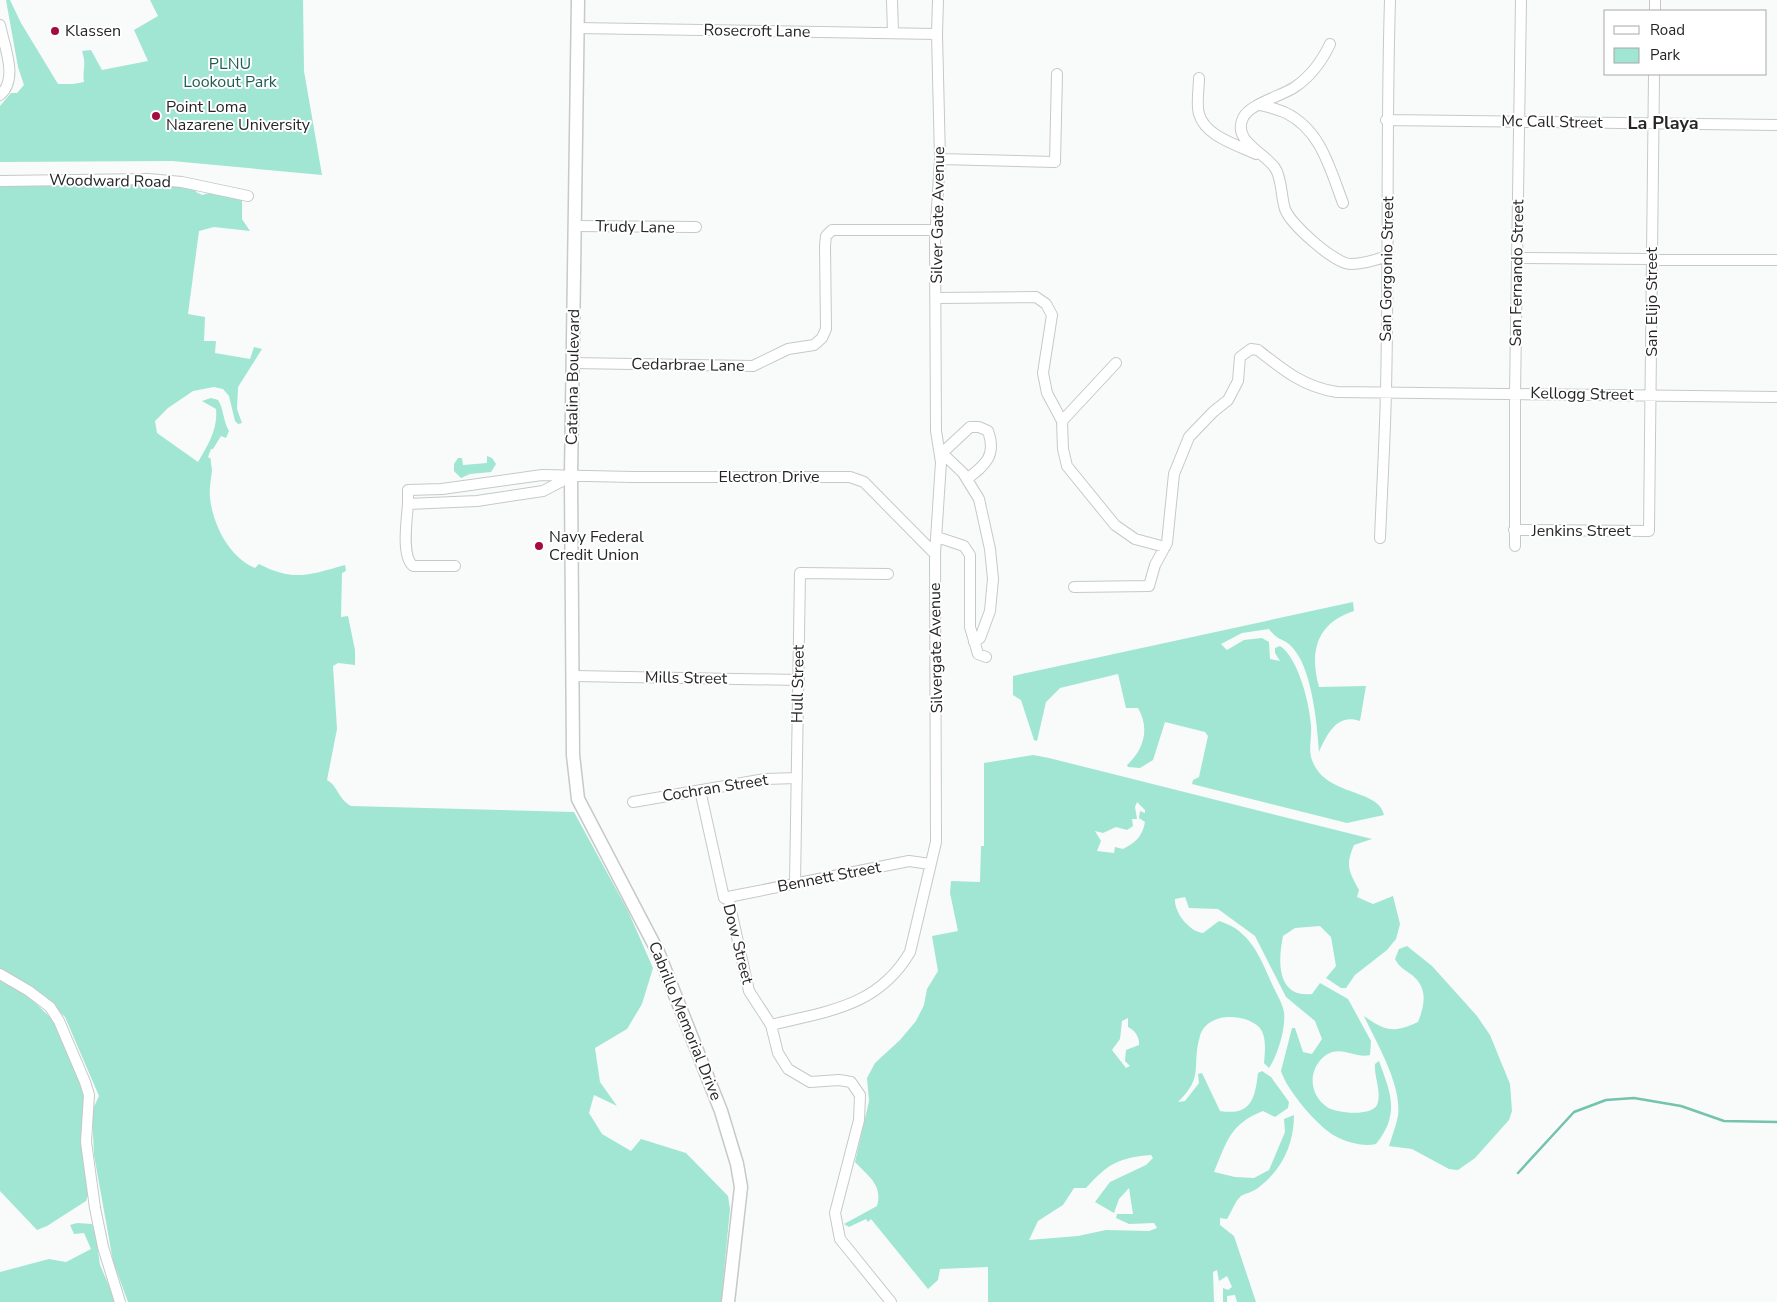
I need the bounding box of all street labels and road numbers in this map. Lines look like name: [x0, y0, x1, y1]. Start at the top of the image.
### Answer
street label: Rosecroft Lane: [703, 19, 811, 43]
street label: Mc Call Street: [1501, 110, 1603, 134]
street label: Silver Gate Avenue: [926, 146, 950, 284]
street label: Woodward Road: [49, 169, 171, 193]
street label: San Gorgonio Street: [1375, 196, 1399, 342]
street label: San Fernando Street: [1505, 199, 1529, 347]
street label: Trudy Lane: [595, 215, 675, 239]
street label: San Elijo Street: [1641, 247, 1663, 357]
street label: Catalina Boulevard: [561, 309, 585, 445]
street label: Cedarbrae Lane: [631, 353, 745, 377]
street label: Kellogg Street: [1530, 382, 1634, 406]
street label: Electron Drive: [718, 466, 820, 488]
street label: Jenkins Street: [1530, 520, 1631, 542]
street label: Silvergate Avenue: [924, 582, 948, 714]
street label: Hull Street: [786, 644, 810, 723]
street label: Mills Street: [645, 666, 728, 690]
street label: Cochran Street: [661, 769, 770, 807]
street label: Bennett Street: [775, 856, 883, 898]
street label: Dow Street: [717, 902, 759, 987]
street label: Cabrillo Memorial Drive: [643, 938, 727, 1104]

